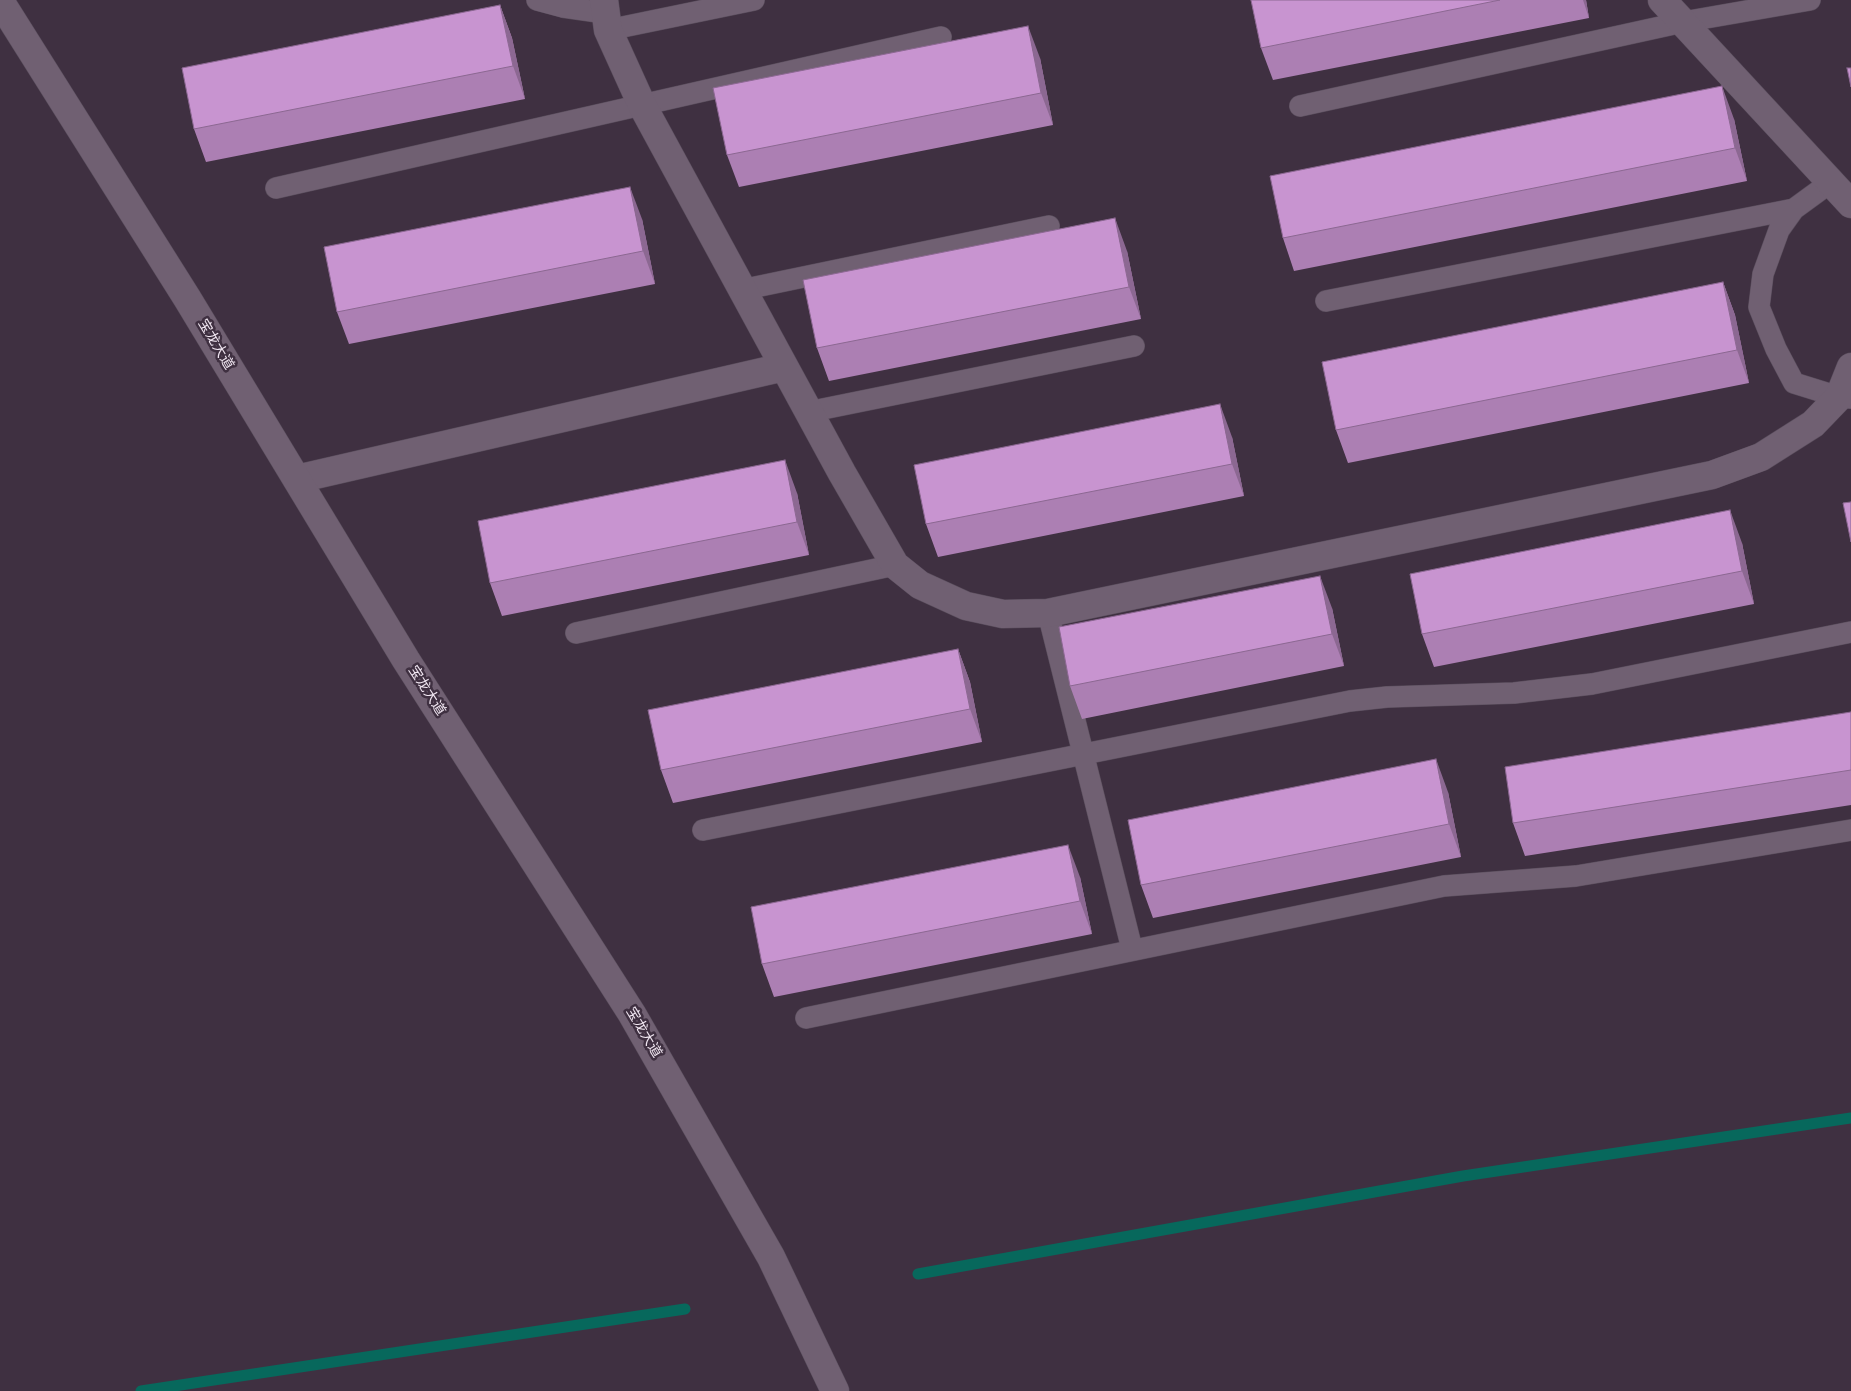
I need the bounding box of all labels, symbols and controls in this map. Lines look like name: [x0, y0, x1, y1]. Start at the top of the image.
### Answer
street label: 宝龙大道: [193, 317, 237, 373]
street label: 宝龙大道: [404, 663, 448, 719]
street label: 宝龙大道: [621, 1005, 665, 1061]

